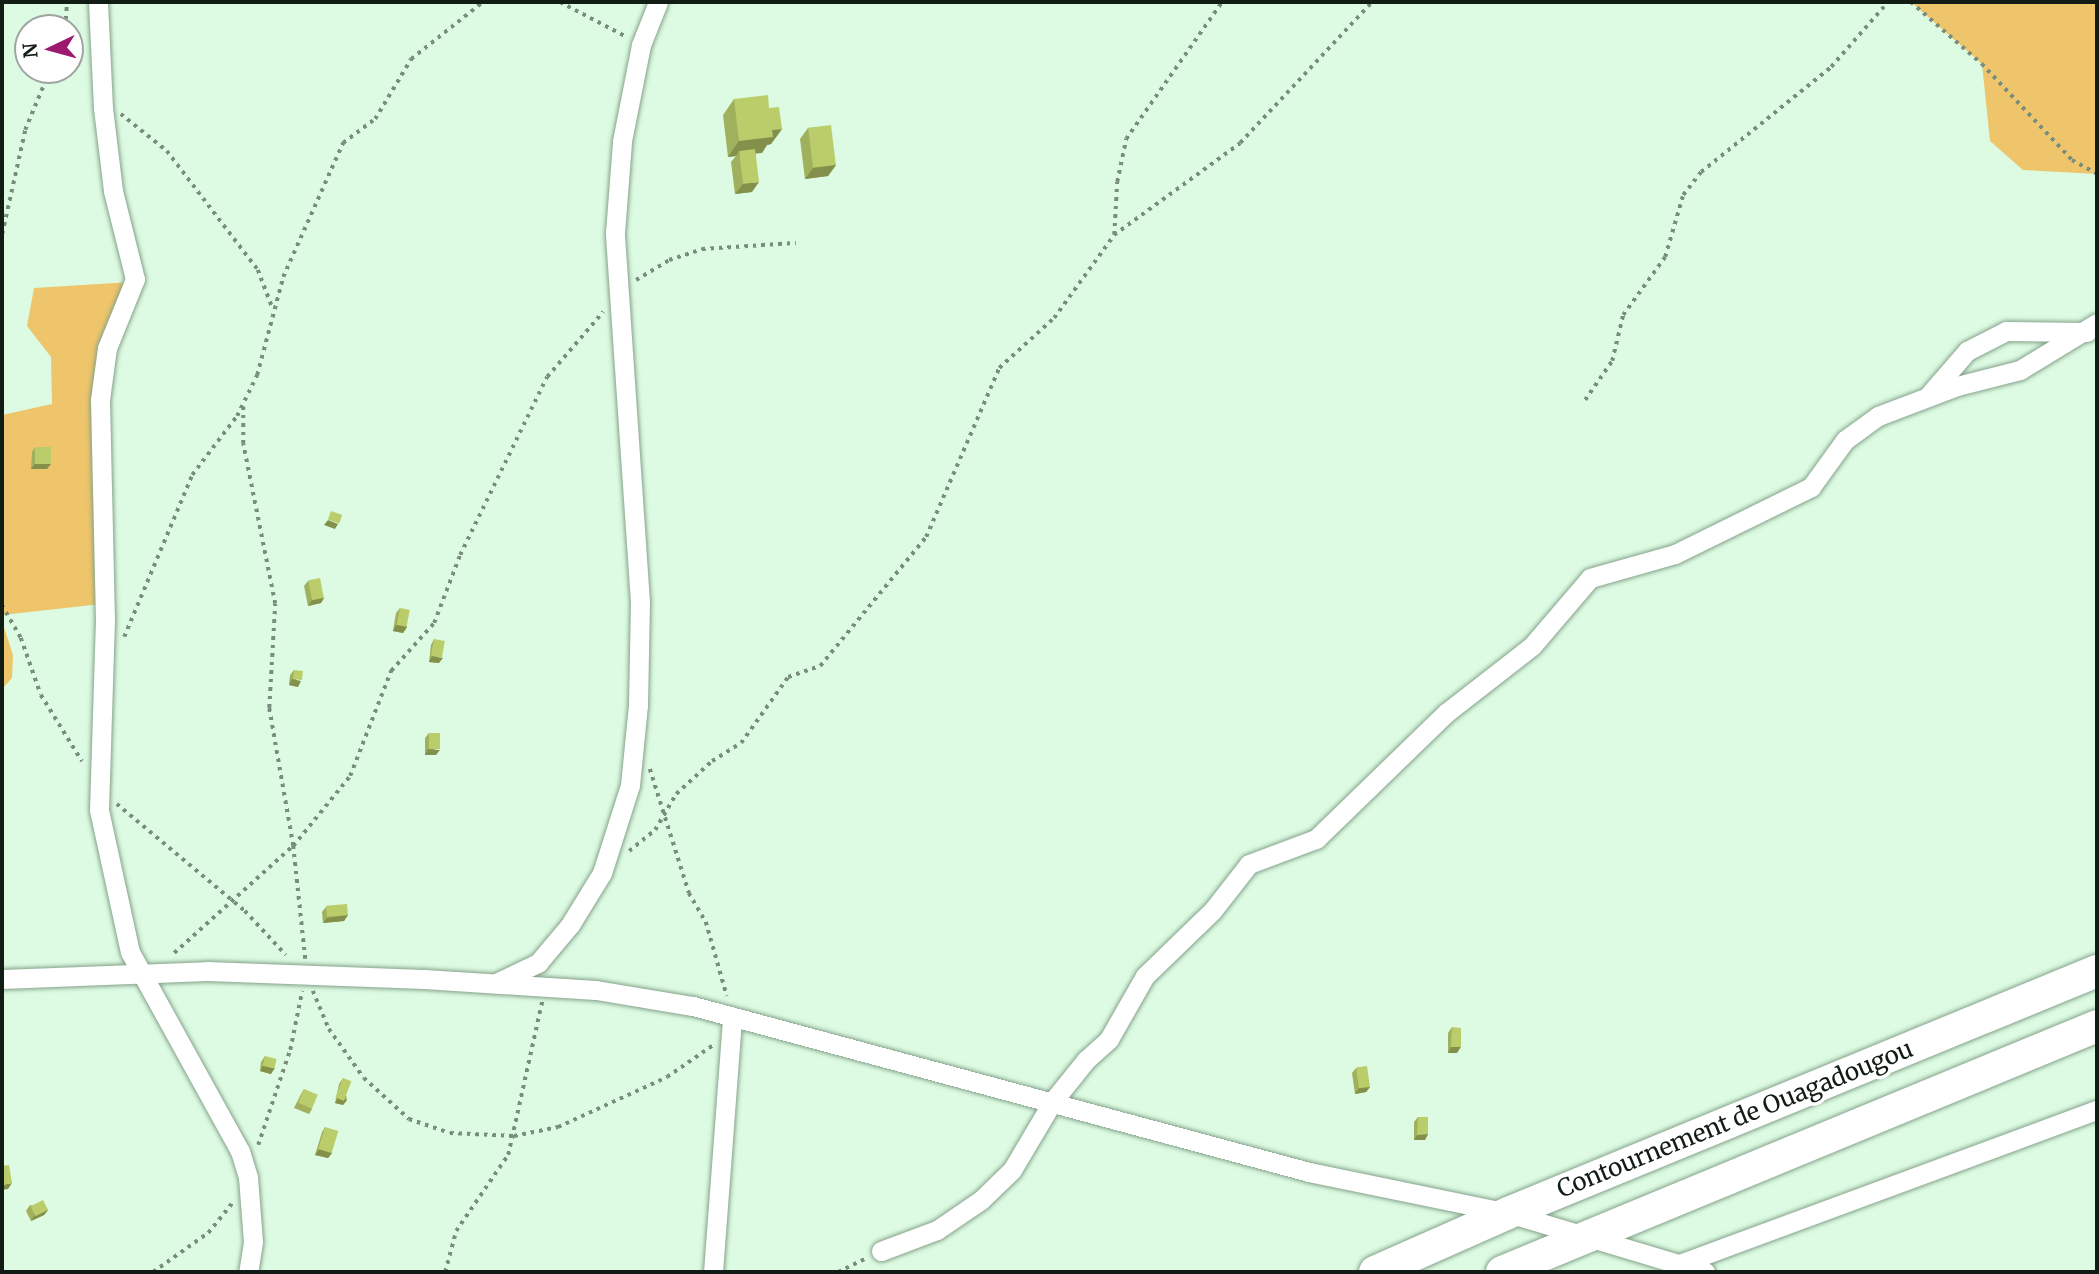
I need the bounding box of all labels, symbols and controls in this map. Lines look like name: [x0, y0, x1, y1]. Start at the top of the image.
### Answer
north arrow: [14, 14, 84, 84]
text: N: [17, 42, 43, 59]
street label: Contournement de Ouagadougou: [1553, 1034, 1917, 1204]

